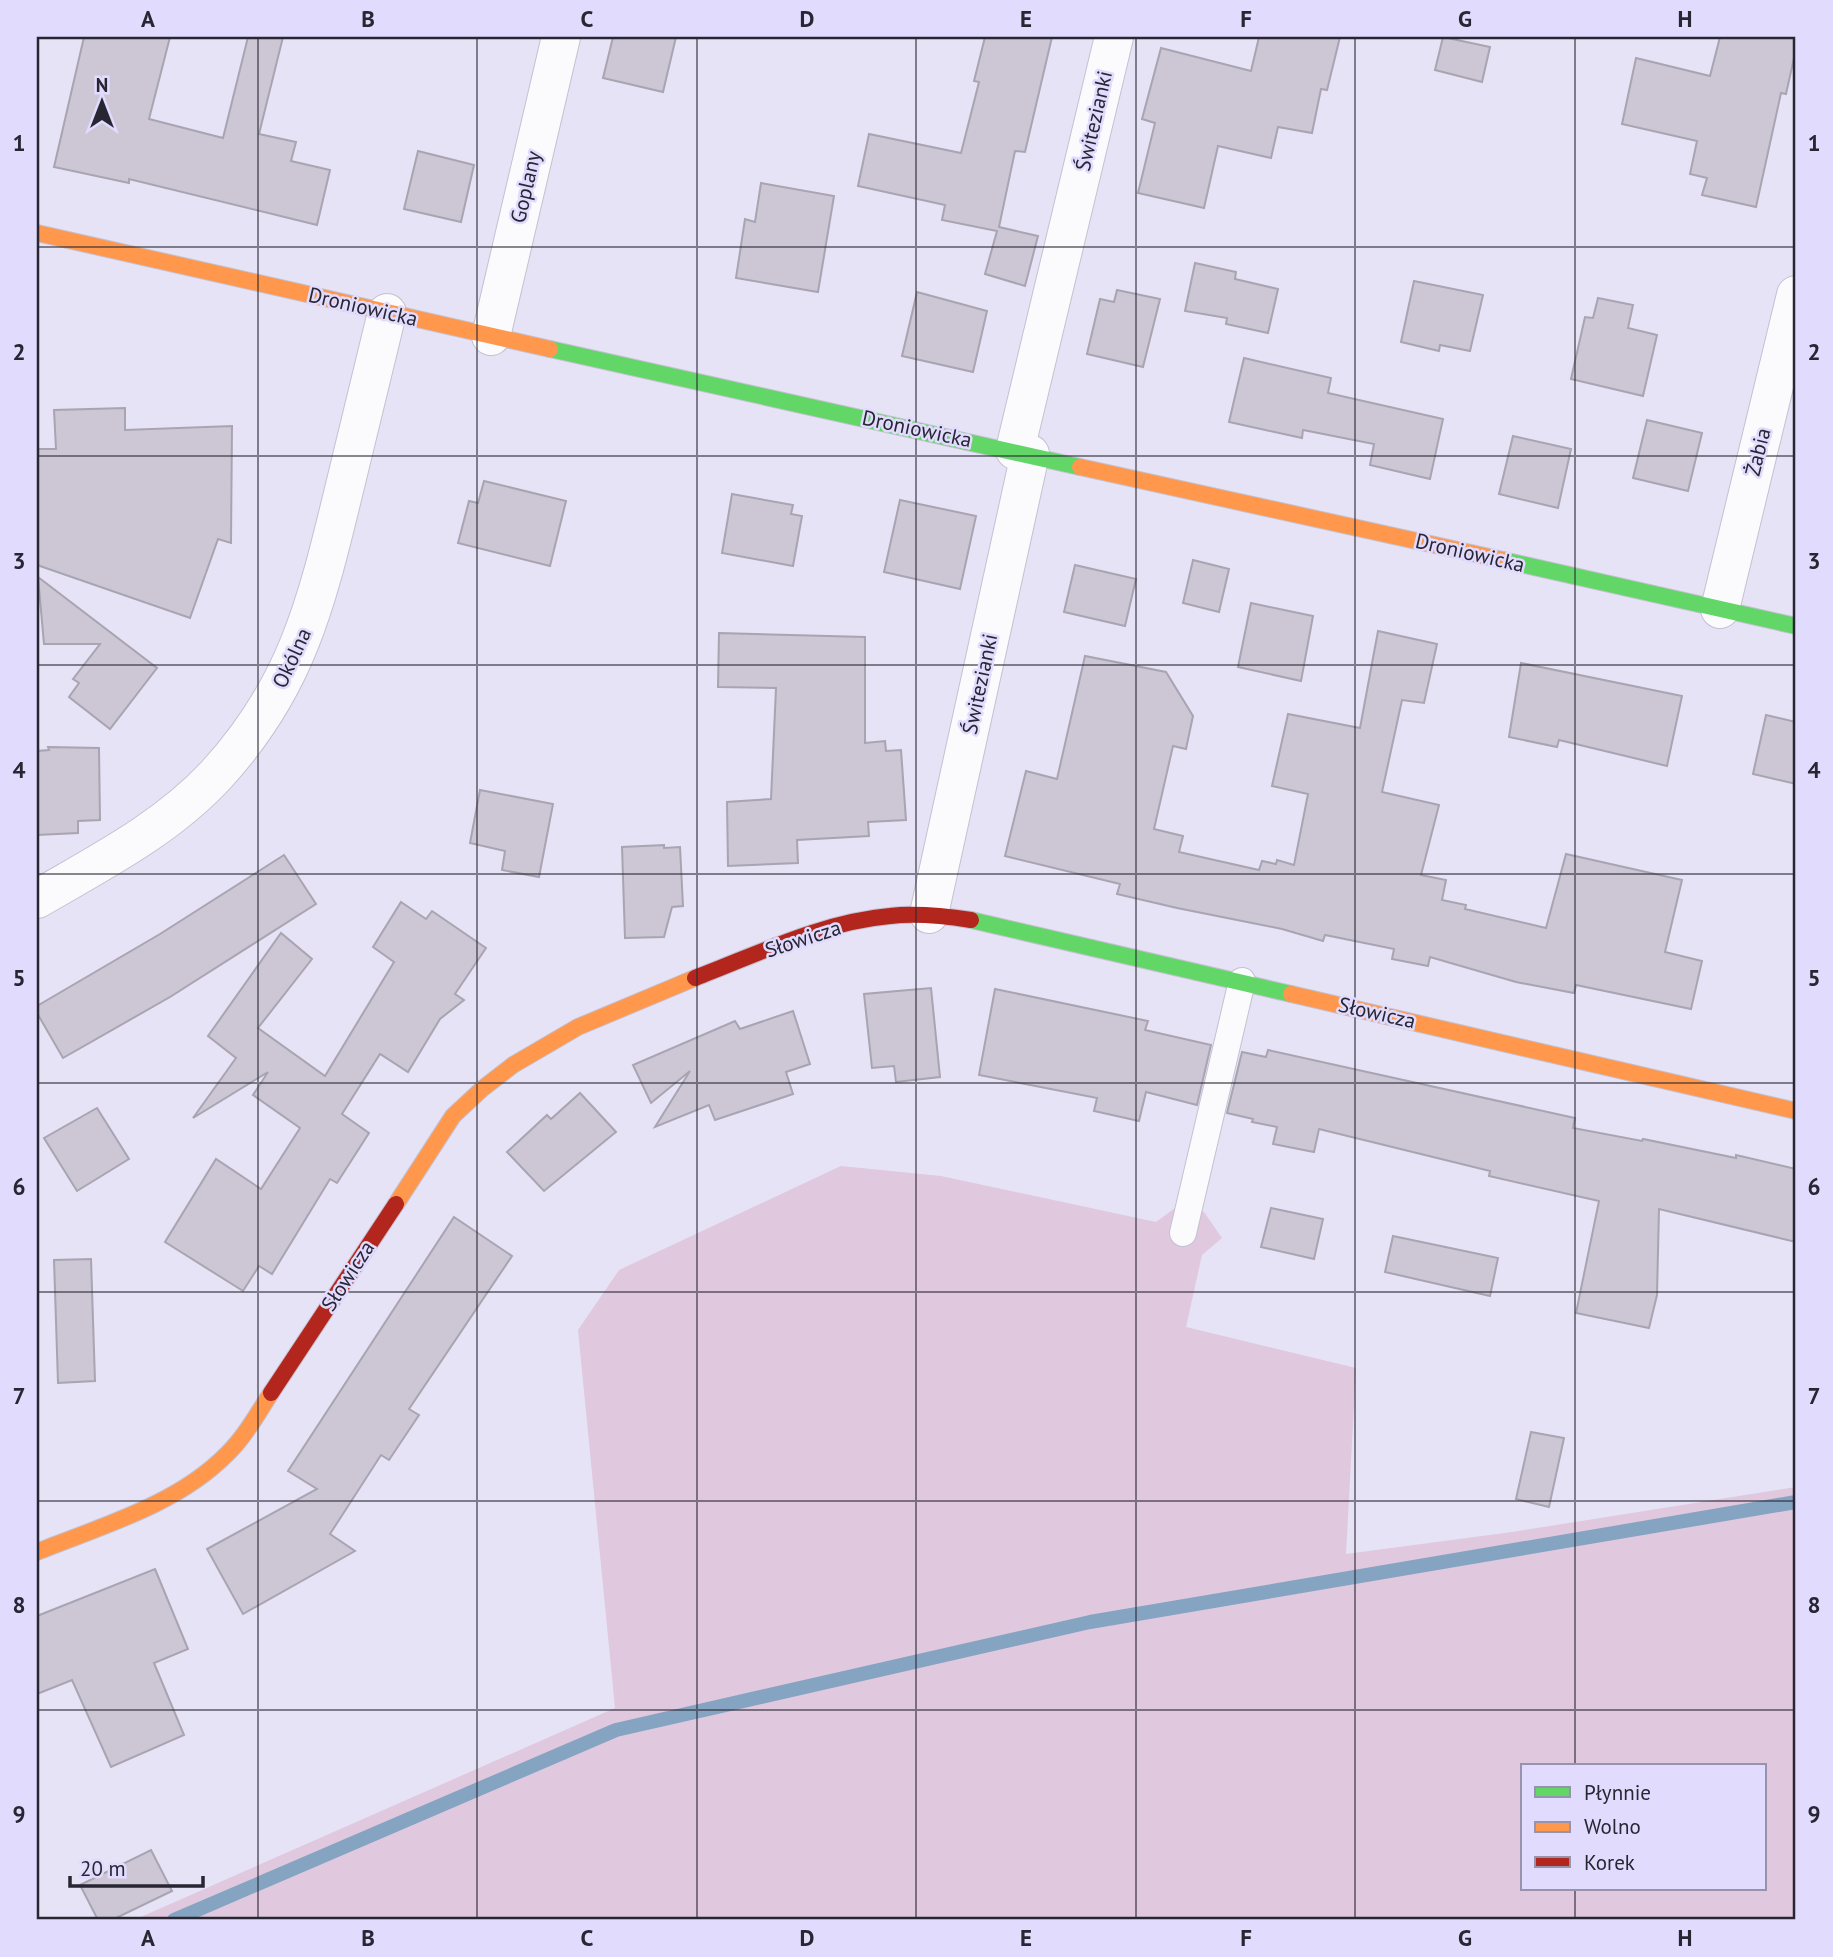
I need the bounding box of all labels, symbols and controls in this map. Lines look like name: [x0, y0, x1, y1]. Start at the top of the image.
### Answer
text: A: [141, 4, 155, 33]
text: B: [361, 4, 375, 33]
text: C: [581, 4, 594, 33]
text: D: [800, 4, 814, 33]
text: E: [1020, 4, 1032, 33]
text: F: [1240, 4, 1252, 33]
text: G: [1458, 4, 1472, 33]
text: H: [1678, 4, 1692, 33]
north arrow: [66, 66, 136, 136]
street label: Świtezianki: [1069, 68, 1118, 174]
text: N: [96, 73, 108, 97]
text: 1: [12, 128, 26, 157]
text: 1: [1807, 128, 1821, 157]
street label: Goplany: [504, 148, 547, 226]
street label: Droniowicka: [306, 281, 420, 332]
text: 2: [12, 337, 26, 366]
text: 2: [1807, 337, 1821, 366]
street label: Droniowicka: [860, 404, 974, 453]
street label: Żabia: [1739, 425, 1777, 479]
street label: Droniowicka: [1413, 527, 1527, 578]
text: 3: [12, 546, 26, 575]
text: 3: [1807, 546, 1821, 575]
street label: Okólna: [266, 623, 317, 692]
street label: Świtezianki: [956, 631, 1003, 737]
text: 4: [12, 755, 26, 784]
text: 4: [1807, 755, 1821, 784]
street label: Słowicza: [761, 914, 844, 963]
text: 5: [12, 963, 26, 992]
text: 5: [1807, 963, 1821, 992]
street label: Słowicza: [1336, 991, 1418, 1034]
text: 6: [12, 1172, 26, 1201]
text: 6: [1807, 1172, 1821, 1201]
street label: Słowicza: [315, 1236, 380, 1316]
text: 7: [12, 1381, 26, 1410]
text: 7: [1807, 1381, 1821, 1410]
text: 8: [12, 1590, 26, 1619]
text: 8: [1807, 1590, 1821, 1619]
legend: [1521, 1764, 1766, 1890]
text: Płynnie: [1584, 1779, 1651, 1806]
text: 9: [12, 1799, 26, 1828]
text: 9: [1807, 1799, 1821, 1828]
text: Wolno: [1584, 1813, 1641, 1840]
scale bar: [70, 1845, 203, 1889]
text: Korek: [1584, 1849, 1635, 1876]
text: 20 m: [80, 1855, 126, 1882]
text: A: [141, 1923, 155, 1952]
text: B: [361, 1923, 375, 1952]
text: C: [581, 1923, 594, 1952]
text: D: [800, 1923, 814, 1952]
text: E: [1020, 1923, 1032, 1952]
text: F: [1240, 1923, 1252, 1952]
text: G: [1458, 1923, 1472, 1952]
text: H: [1678, 1923, 1692, 1952]

